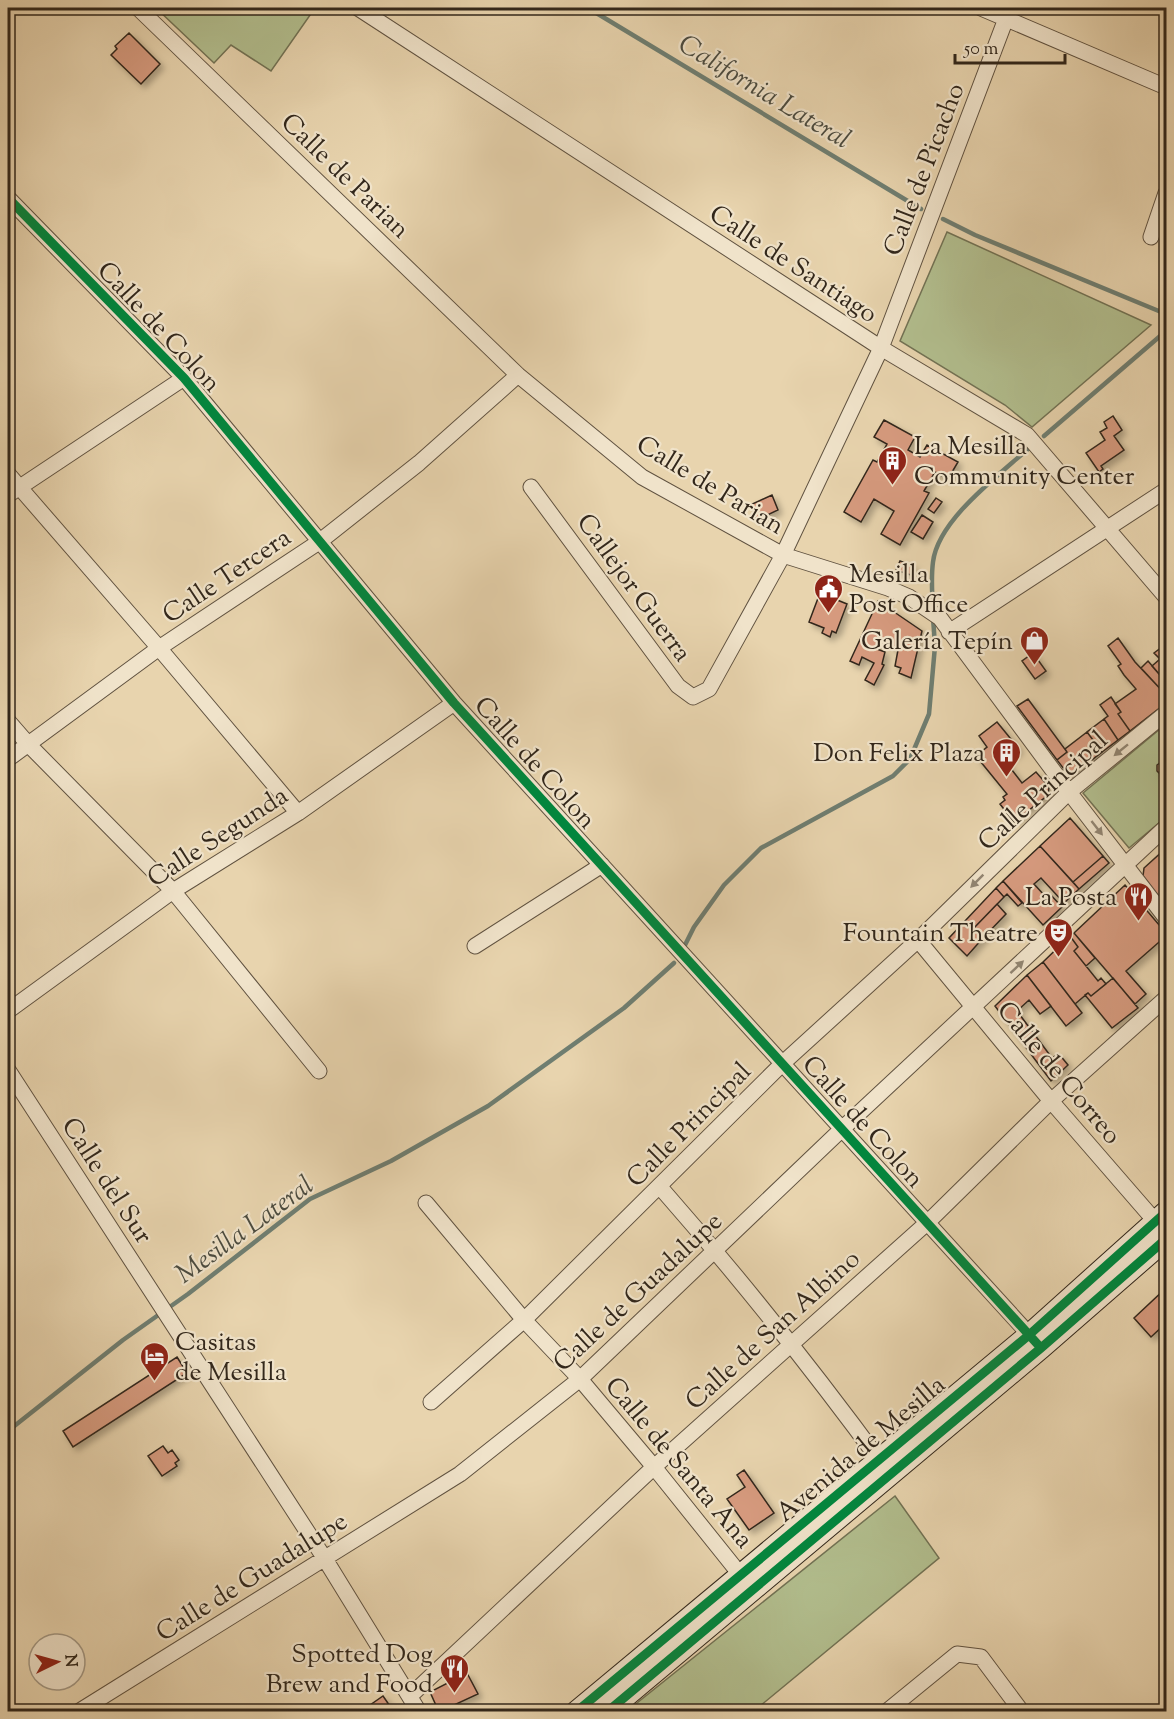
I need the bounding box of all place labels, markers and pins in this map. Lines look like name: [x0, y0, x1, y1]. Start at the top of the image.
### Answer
place label: La Mesilla Community Center: [914, 429, 1135, 496]
building icon: La Mesilla Community Center: [877, 444, 909, 486]
place label: Mesilla Post Office: [849, 557, 968, 624]
public building icon: Mesilla Post Office: [812, 572, 844, 614]
place label: Galería Tepín: [861, 624, 1013, 661]
shop icon: Galería Tepín: [1018, 624, 1050, 666]
place label: Don Felix Plaza: [813, 736, 985, 773]
building icon: Don Felix Plaza: [990, 736, 1022, 778]
place label: La Posta: [1025, 880, 1117, 917]
restaurant icon: La Posta: [1122, 880, 1154, 922]
place label: Fountain Theatre: [843, 916, 1038, 953]
theatre icon: Fountain Theatre: [1043, 916, 1075, 958]
place label: Casitas de Mesilla: [175, 1325, 287, 1392]
hotel icon: Casitas de Mesilla: [138, 1340, 170, 1382]
place label: Spotted Dog Brew and Food: [266, 1637, 433, 1704]
restaurant icon: Spotted Dog Brew and Food: [438, 1652, 470, 1694]

